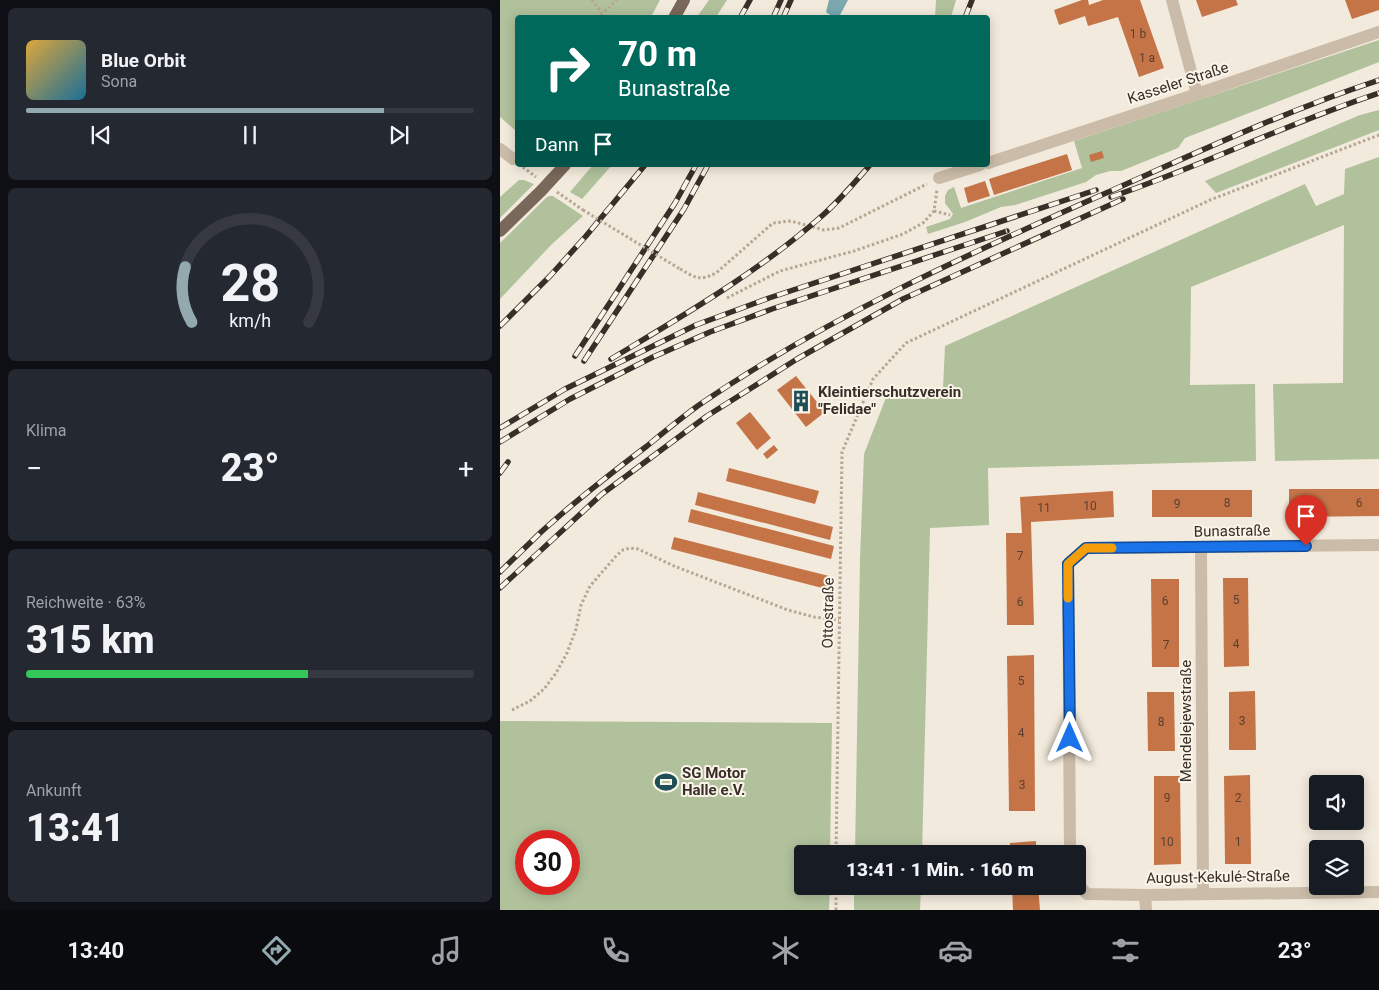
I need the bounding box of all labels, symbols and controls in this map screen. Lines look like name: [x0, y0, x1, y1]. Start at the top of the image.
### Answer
house number: 1 b: [1130, 27, 1146, 41]
text: 70 m: [618, 34, 697, 75]
icon: right: [535, 35, 600, 100]
text: Blue Orbit: [101, 49, 186, 72]
house number: 1 a: [1139, 51, 1155, 65]
street label: Kasseler Straße: [1125, 58, 1231, 108]
text: Sona: [101, 72, 137, 91]
text: Bunastraße: [618, 76, 730, 101]
icon: previous: [87, 121, 115, 149]
icon: pause: [236, 121, 264, 149]
icon: next: [385, 121, 413, 149]
icon: arrive: [589, 130, 617, 158]
text: Dann: [535, 133, 579, 156]
text: 28: [220, 253, 280, 314]
text: km/h: [229, 310, 271, 331]
place label: Kleintierschutzverein "Felidae": [818, 383, 961, 418]
building icon: Kleintierschutzverein "Felidae": [788, 388, 814, 414]
text: Klima: [26, 421, 67, 440]
text: 23°: [221, 446, 279, 490]
text: −: [26, 452, 42, 485]
text: +: [458, 452, 474, 485]
pin: [1285, 495, 1327, 546]
house number: 8: [1224, 496, 1231, 510]
house number: 6: [1356, 496, 1363, 510]
house number: 9: [1174, 497, 1180, 511]
house number: 10: [1083, 499, 1097, 513]
house number: 11: [1037, 501, 1051, 515]
icon: arrive: [1292, 502, 1320, 530]
street label: Bunastraße: [1194, 521, 1270, 541]
house number: 7: [1017, 549, 1024, 563]
street label: Ottostraße: [818, 577, 838, 649]
text: Reichweite · 63%: [26, 593, 145, 612]
house number: 5: [1233, 593, 1240, 607]
house number: 6: [1162, 594, 1169, 608]
house number: 6: [1017, 595, 1024, 609]
text: 315 km: [26, 618, 155, 662]
house number: 4: [1233, 637, 1240, 651]
house number: 7: [1163, 638, 1170, 652]
street label: Mendelejewstraße: [1177, 660, 1195, 782]
house number: 5: [1018, 674, 1025, 688]
position arrow: [1043, 711, 1095, 763]
house number: 3: [1239, 714, 1245, 728]
house number: 8: [1158, 715, 1165, 729]
house number: 4: [1018, 726, 1025, 740]
place label: SG Motor Halle e.V.: [682, 764, 746, 799]
sports icon: SG Motor Halle e.V.: [653, 769, 679, 795]
map controls: [1309, 775, 1364, 895]
button: sound: [1309, 775, 1364, 830]
house number: 3: [1019, 778, 1025, 792]
text: Ankunft: [26, 781, 82, 800]
house number: 9: [1164, 791, 1170, 805]
house number: 2: [1235, 791, 1242, 805]
text: 13:41: [26, 806, 125, 850]
speed limit sign: 30: [515, 830, 580, 895]
house number: 10: [1160, 835, 1174, 849]
house number: 1: [1235, 835, 1241, 849]
button: layers: [1309, 840, 1364, 895]
text: 13:41 · 1 Min. · 160 m: [846, 858, 1034, 881]
street label: August-Kekulé-Straße: [1146, 867, 1290, 887]
icon: directions: [259, 933, 294, 968]
icon: music: [429, 933, 464, 968]
icon: phone: [598, 933, 633, 968]
icon: climate: [768, 933, 803, 968]
icon: car: [938, 933, 973, 968]
icon: filters: [1108, 933, 1143, 968]
text: 13:40: [67, 938, 124, 963]
text: 23°: [1278, 938, 1311, 963]

